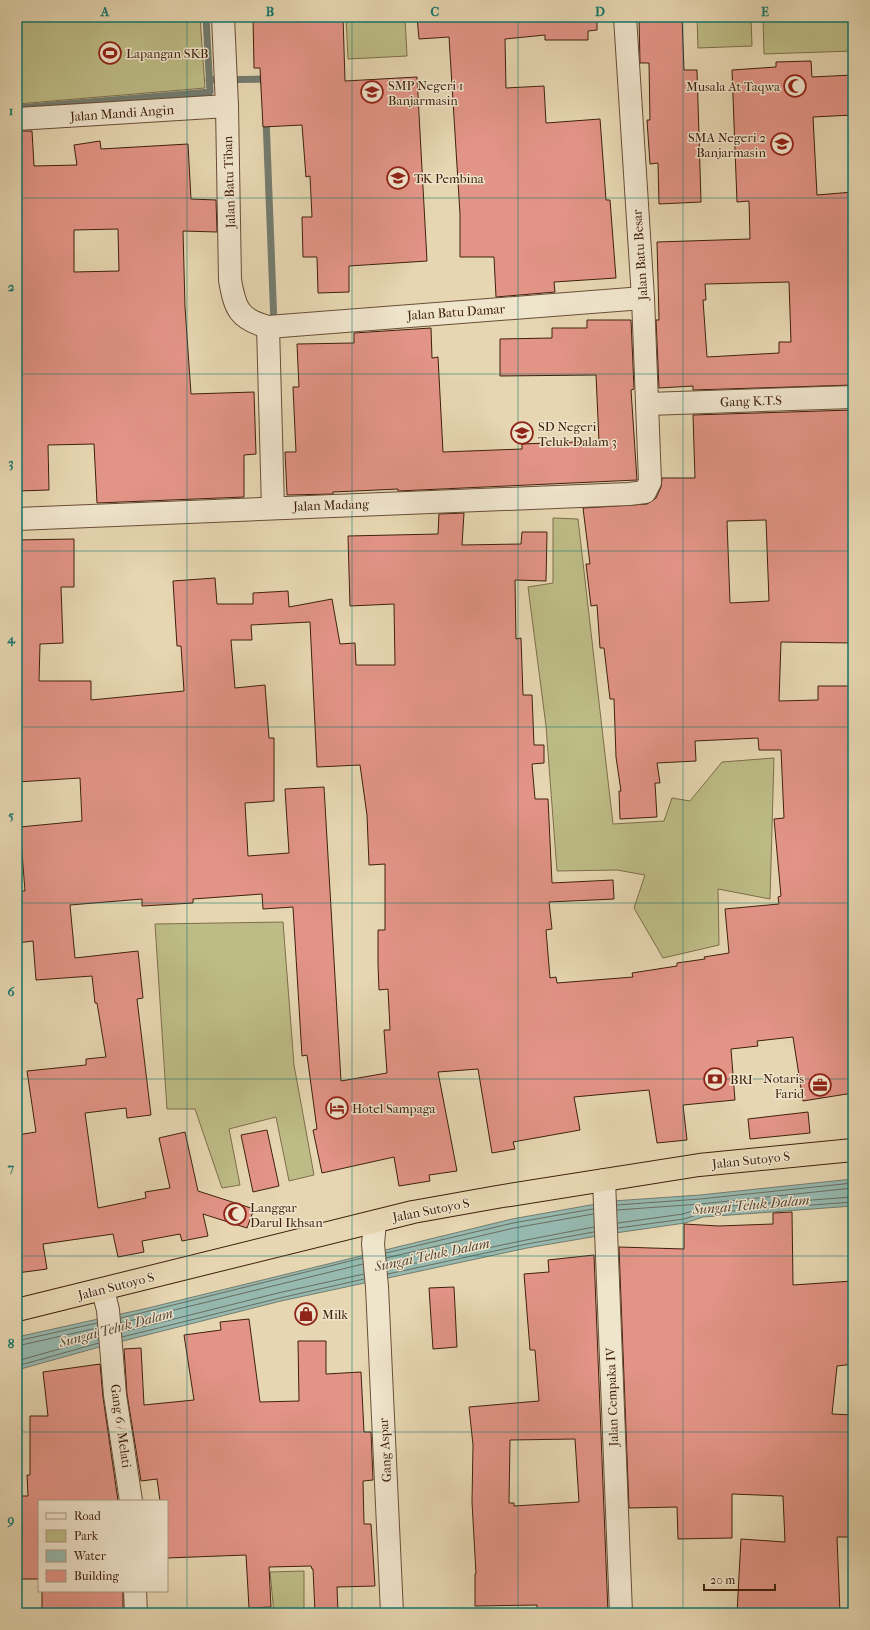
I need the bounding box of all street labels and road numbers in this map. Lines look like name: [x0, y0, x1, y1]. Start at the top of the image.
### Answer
street label: Jalan Mandi Angin: [69, 102, 175, 124]
street label: Jalan Batu Tiban: [220, 135, 238, 229]
street label: Jalan Batu Besar: [629, 209, 651, 302]
street label: Jalan Batu Damar: [406, 301, 506, 323]
street label: Gang K.T.S: [720, 392, 782, 410]
street label: Jalan Madang: [292, 496, 370, 514]
street label: Jalan Sutoyo S: [710, 1148, 791, 1172]
street label: Jalan Sutoyo S: [390, 1195, 471, 1225]
street label: Jalan Sutoyo S: [75, 1269, 156, 1303]
street label: Jalan Cempaka IV: [603, 1347, 621, 1448]
street label: Gang 6 / Melati: [108, 1383, 134, 1469]
street label: Gang Aspar: [376, 1417, 394, 1483]

